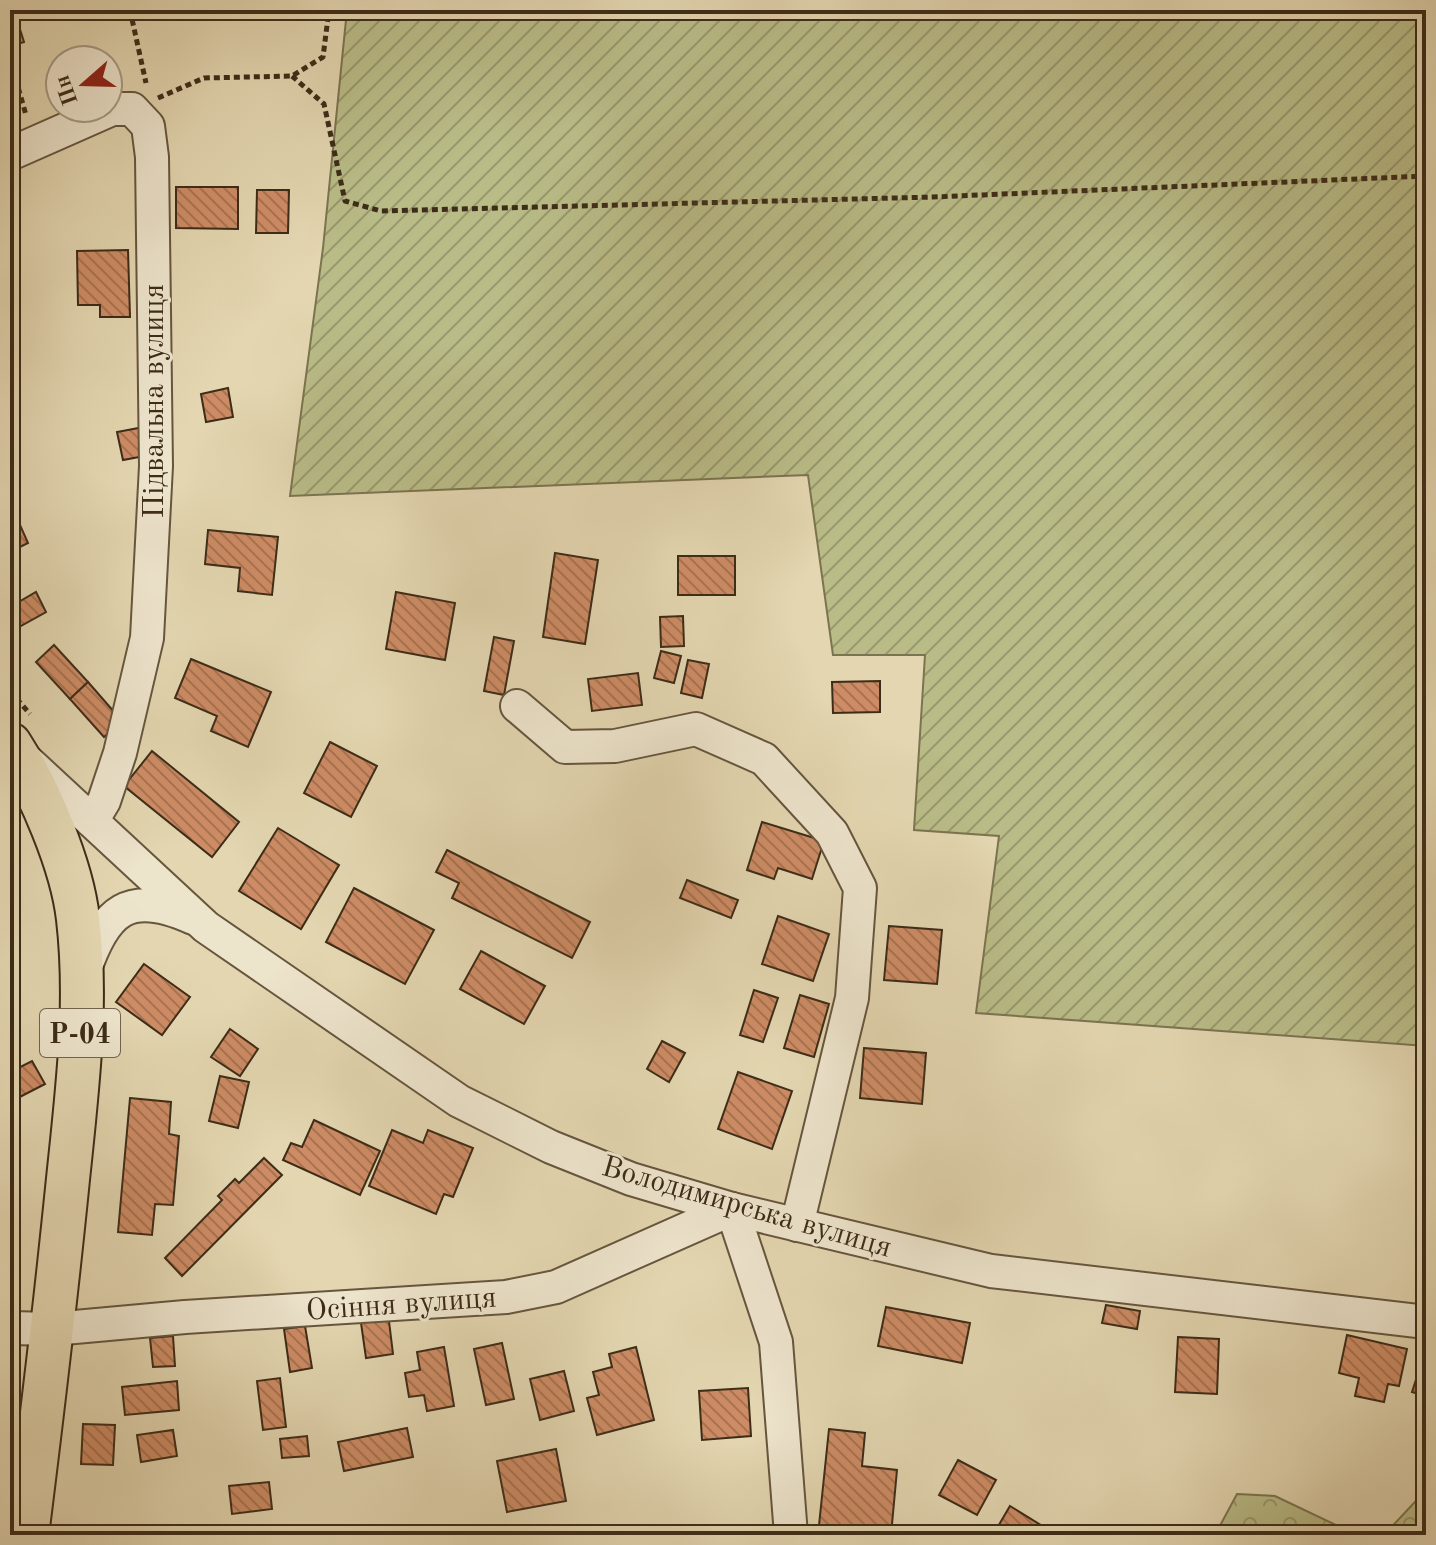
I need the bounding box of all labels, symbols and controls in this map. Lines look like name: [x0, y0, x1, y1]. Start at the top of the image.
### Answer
north arrow: [44, 44, 124, 124]
text: Пн: [52, 72, 83, 108]
street label: Підвальна вулиця: [140, 284, 170, 518]
road number: Р-04: [40, 1009, 120, 1057]
street label: Володимирська вулиця: [598, 1152, 895, 1264]
street label: Осіння вулиця: [305, 1283, 497, 1327]

